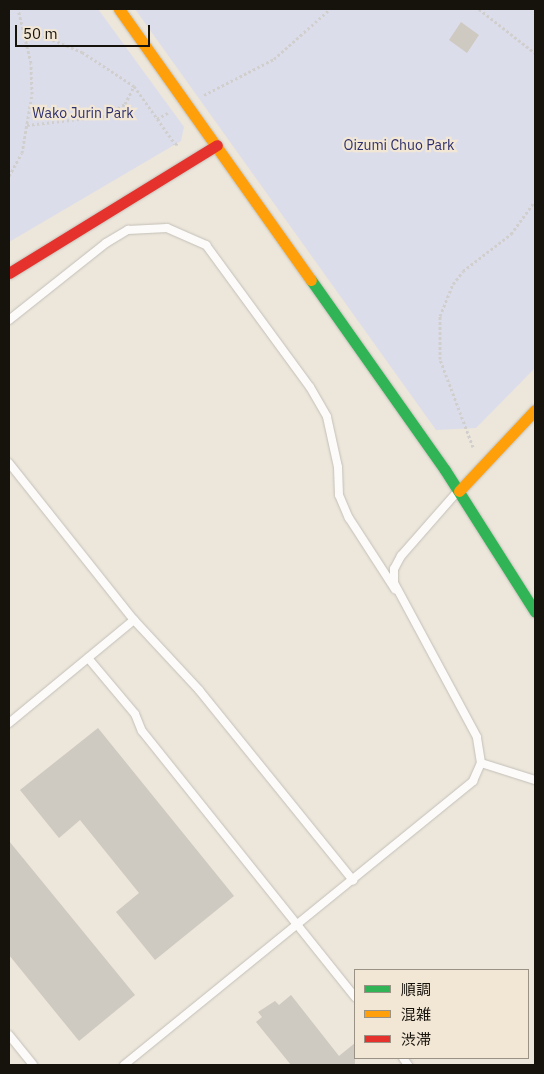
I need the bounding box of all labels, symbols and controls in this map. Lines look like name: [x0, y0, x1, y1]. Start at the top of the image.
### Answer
scale bar: [18, 15, 152, 47]
text: 50 m: [23, 24, 58, 43]
park label: Wako Jurin Park: [32, 105, 134, 121]
park label: Oizumi Chuo Park: [344, 137, 454, 153]
legend: [354, 969, 529, 1059]
text: 順調: [401, 980, 431, 999]
text: 混雑: [401, 1005, 431, 1024]
text: 渋滞: [401, 1030, 431, 1049]

